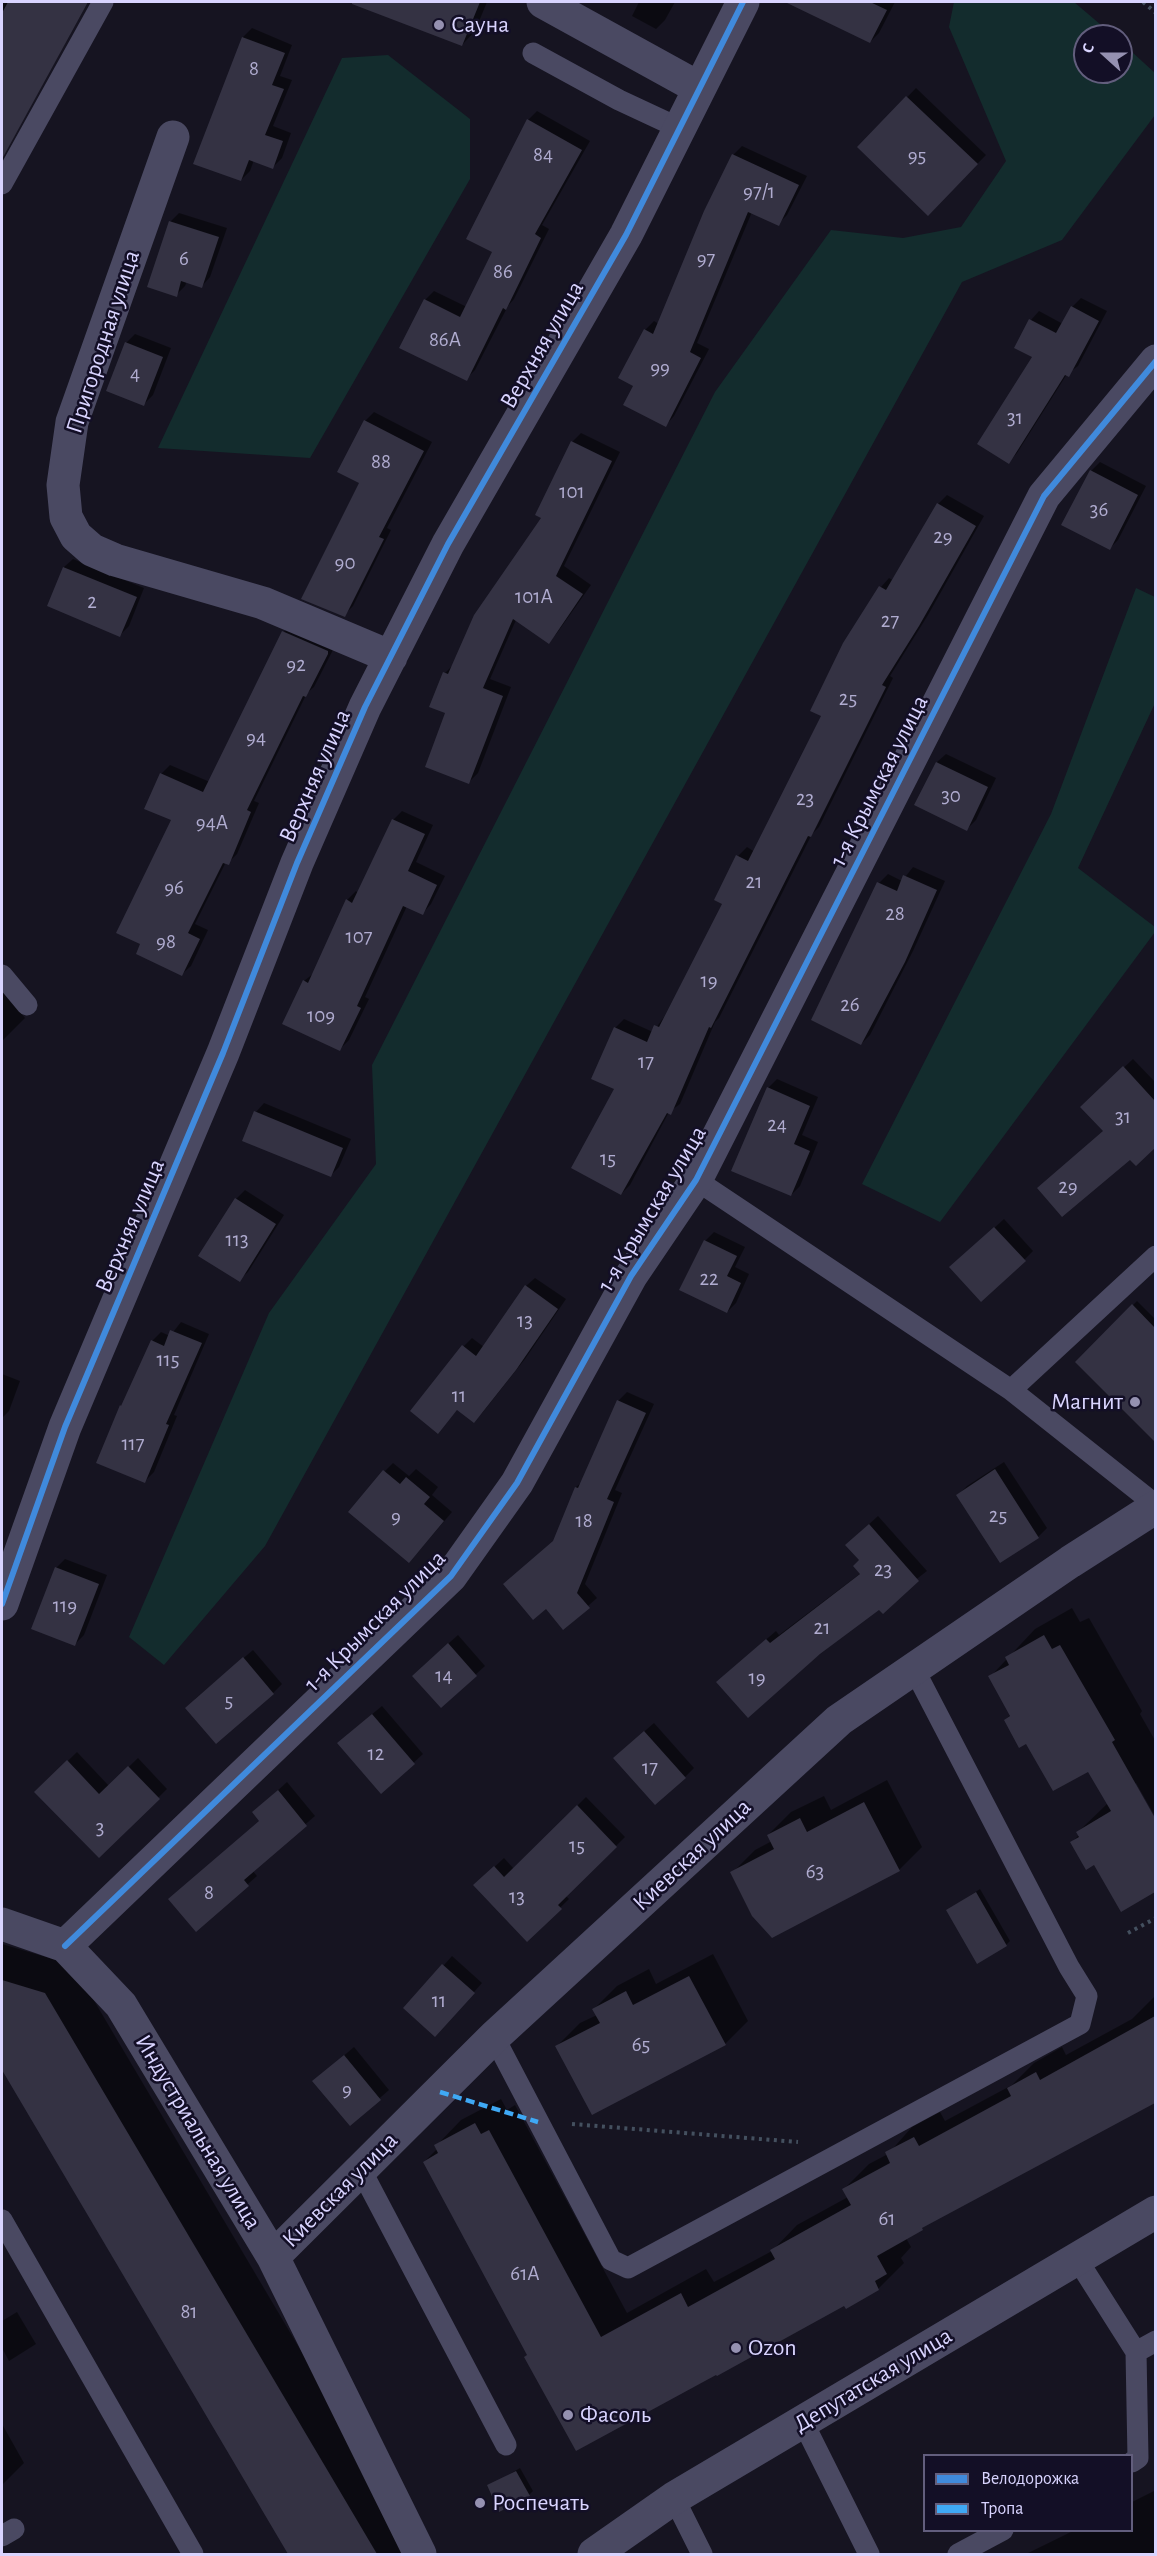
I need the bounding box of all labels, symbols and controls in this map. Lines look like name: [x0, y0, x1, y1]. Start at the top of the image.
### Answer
place label: Сауна: [451, 11, 509, 39]
marker: Сауна: [432, 18, 446, 32]
north arrow: [1073, 24, 1133, 84]
text: С: [1079, 41, 1097, 55]
house number: 8: [249, 56, 259, 82]
house number: 84: [533, 142, 553, 168]
house number: 95: [908, 143, 926, 169]
house number: 97/1: [743, 179, 775, 205]
house number: 6: [179, 246, 189, 272]
house number: 97: [697, 246, 715, 272]
street label: Пригородная улица: [60, 247, 146, 437]
house number: 86: [493, 259, 513, 285]
street label: Верхняя улица: [494, 276, 590, 414]
house number: 86А: [429, 327, 461, 353]
house number: 99: [650, 355, 670, 381]
house number: 4: [130, 361, 140, 387]
house number: 31: [1007, 405, 1023, 431]
house number: 88: [371, 449, 391, 475]
house number: 101: [559, 479, 585, 505]
house number: 36: [1090, 497, 1108, 523]
house number: 29: [933, 524, 953, 550]
house number: 90: [335, 550, 355, 576]
house number: 101А: [515, 584, 553, 610]
house number: 2: [87, 589, 97, 615]
house number: 27: [881, 608, 899, 634]
house number: 92: [286, 652, 306, 678]
house number: 25: [839, 686, 857, 712]
street label: 1-я Крымская улица: [823, 690, 935, 872]
street label: Верхняя улица: [273, 705, 357, 847]
house number: 94: [246, 725, 266, 751]
house number: 30: [941, 783, 961, 809]
house number: 23: [796, 786, 814, 812]
house number: 94А: [196, 810, 228, 836]
house number: 21: [746, 869, 762, 895]
house number: 96: [164, 875, 184, 901]
house number: 28: [885, 901, 905, 927]
house number: 107: [345, 924, 373, 950]
house number: 98: [156, 929, 176, 955]
house number: 19: [700, 968, 718, 994]
house number: 26: [840, 992, 860, 1018]
house number: 109: [307, 1003, 335, 1029]
house number: 17: [638, 1049, 654, 1075]
house number: 31: [1115, 1104, 1131, 1130]
house number: 24: [767, 1112, 787, 1138]
street label: 1-я Крымская улица: [591, 1121, 713, 1297]
house number: 15: [600, 1146, 616, 1172]
street label: Верхняя улица: [89, 1155, 171, 1297]
house number: 29: [1058, 1174, 1078, 1200]
house number: 113: [225, 1227, 249, 1253]
house number: 22: [699, 1266, 719, 1292]
house number: 13: [517, 1308, 533, 1334]
house number: 115: [156, 1347, 180, 1373]
house number: 11: [452, 1383, 466, 1409]
place label: Магнит: [1051, 1388, 1123, 1416]
marker: Магнит: [1128, 1395, 1142, 1409]
house number: 117: [121, 1431, 145, 1457]
house number: 25: [989, 1503, 1007, 1529]
house number: 9: [391, 1504, 401, 1530]
house number: 18: [575, 1508, 593, 1534]
street label: 1-я Крымская улица: [298, 1544, 452, 1698]
house number: 23: [874, 1557, 892, 1583]
house number: 119: [53, 1593, 77, 1619]
house number: 21: [814, 1615, 830, 1641]
house number: 14: [435, 1663, 453, 1689]
house number: 19: [748, 1665, 766, 1691]
house number: 5: [225, 1688, 233, 1714]
house number: 12: [368, 1741, 384, 1767]
house number: 17: [642, 1755, 658, 1781]
street label: Киевская улица: [627, 1793, 757, 1917]
house number: 3: [96, 1815, 104, 1841]
house number: 15: [569, 1833, 585, 1859]
house number: 63: [806, 1859, 824, 1885]
house number: 8: [204, 1880, 214, 1906]
house number: 13: [509, 1884, 525, 1910]
house number: 11: [432, 1988, 446, 2014]
street label: Индустриальная улица: [128, 2029, 268, 2235]
house number: 65: [632, 2032, 650, 2058]
house number: 9: [342, 2077, 352, 2103]
street label: Киевская улица: [276, 2126, 404, 2254]
house number: 61: [878, 2206, 896, 2232]
house number: 61А: [510, 2261, 540, 2287]
house number: 81: [180, 2299, 198, 2325]
street label: Депутатская улица: [789, 2321, 957, 2439]
place label: Ozon: [748, 2334, 797, 2362]
marker: Ozon: [729, 2341, 743, 2355]
place label: Фасоль: [580, 2401, 651, 2429]
marker: Фасоль: [561, 2408, 575, 2422]
legend: [923, 2454, 1133, 2532]
text: Велодорожка: [981, 2470, 1079, 2488]
place label: Роспечать: [492, 2489, 589, 2517]
marker: Роспечать: [473, 2496, 487, 2510]
text: Тропа: [981, 2500, 1024, 2518]

